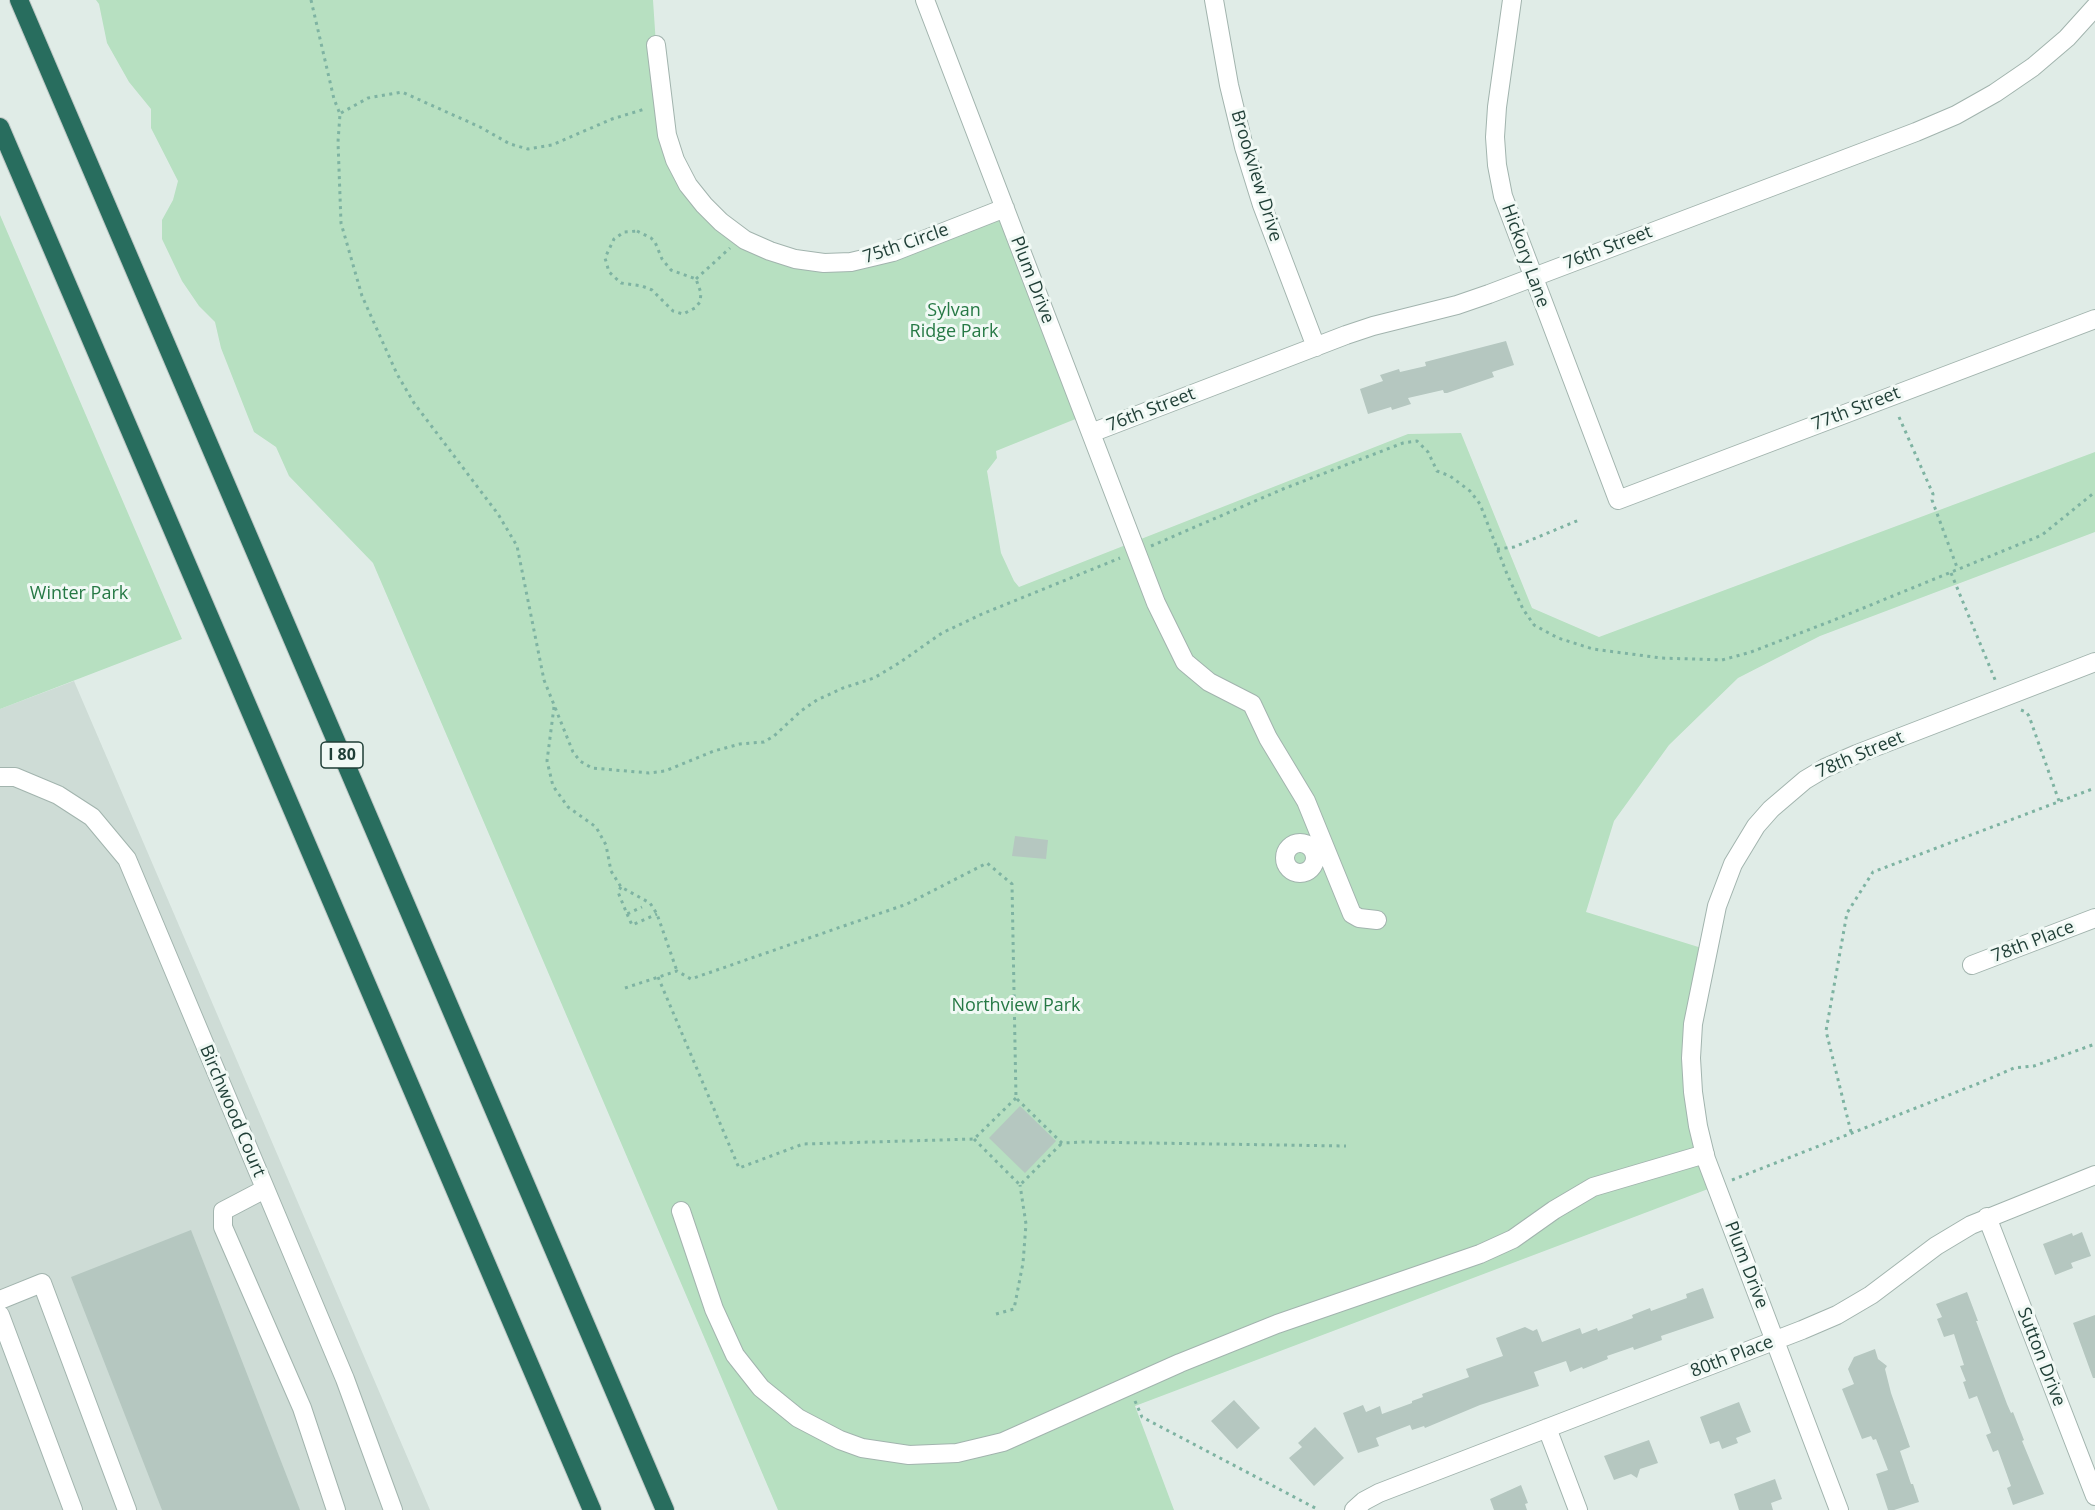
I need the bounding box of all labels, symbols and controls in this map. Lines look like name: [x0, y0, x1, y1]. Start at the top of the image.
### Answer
street label: Brookview Drive: [1226, 108, 1286, 244]
street label: Hickory Lane: [1496, 201, 1554, 311]
street label: 75th Circle: [860, 219, 952, 269]
street label: 76th Street: [1561, 221, 1655, 275]
street label: Plum Drive: [1005, 233, 1059, 327]
park label: Sylvan Ridge Park: [910, 300, 998, 342]
street label: 77th Street: [1809, 382, 1903, 436]
street label: 76th Street: [1104, 383, 1198, 437]
park label: Winter Park: [30, 583, 128, 605]
street label: 78th Street: [1813, 727, 1907, 783]
road number: I 80: [321, 742, 363, 768]
street label: 78th Place: [1989, 916, 2077, 968]
park label: Northview Park: [951, 995, 1081, 1017]
street label: Birchwood Court: [194, 1042, 270, 1180]
street label: Plum Drive: [1719, 1218, 1773, 1312]
street label: Sutton Drive: [2012, 1304, 2070, 1410]
street label: 80th Place: [1688, 1331, 1776, 1383]

